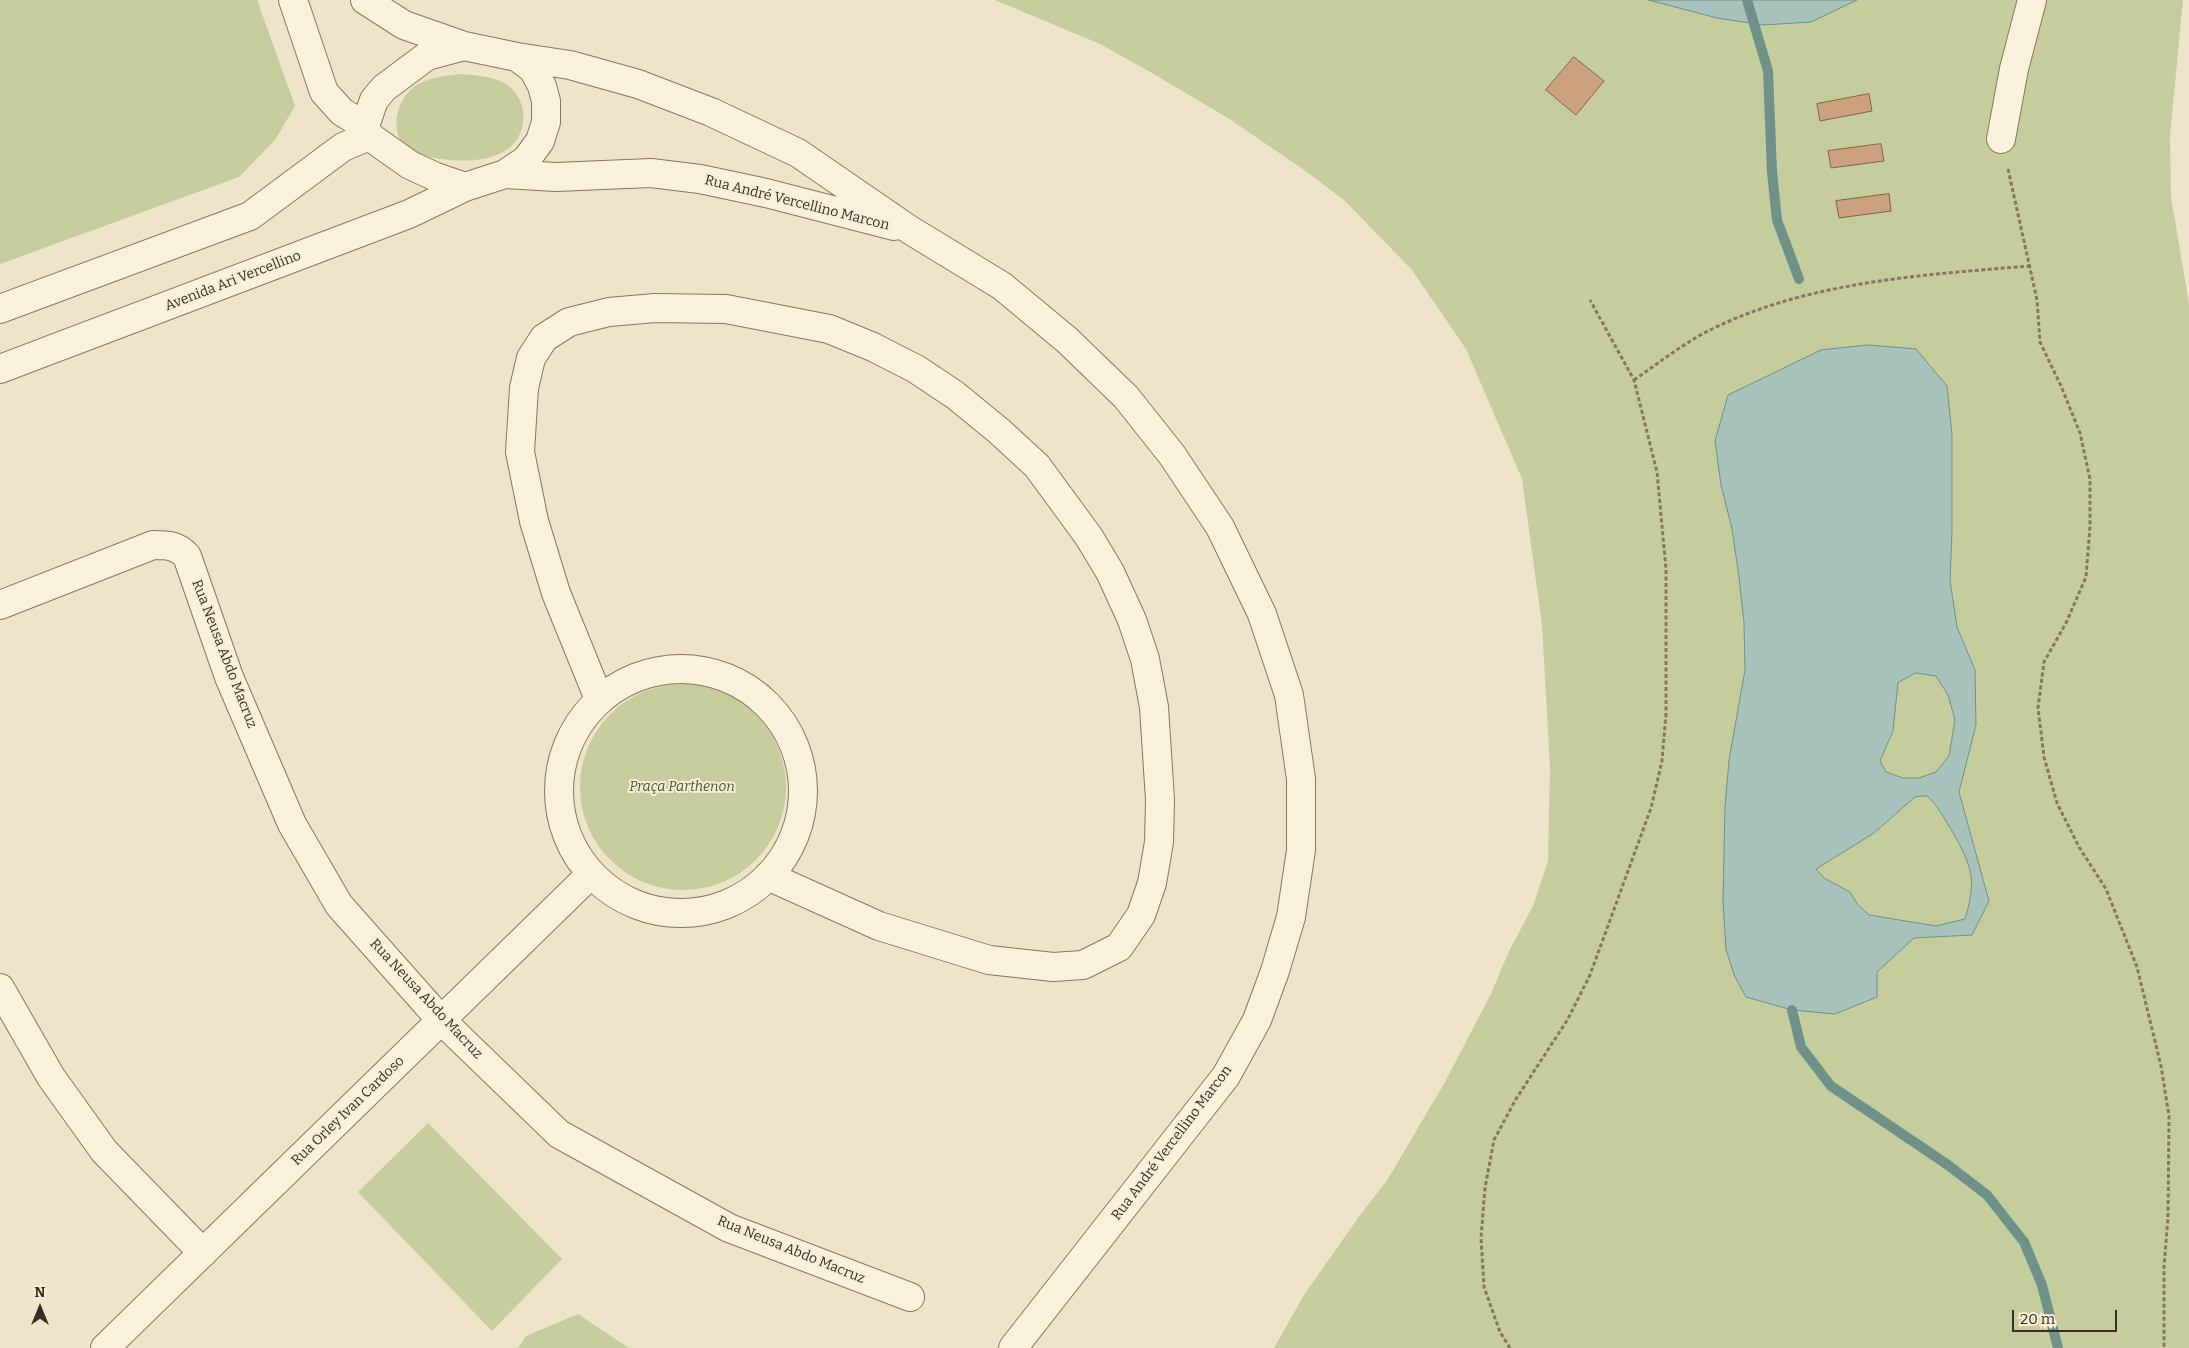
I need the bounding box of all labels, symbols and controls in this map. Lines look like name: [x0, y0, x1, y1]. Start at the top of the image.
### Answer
street label: Rua André Vercellino Marcon: [703, 172, 891, 234]
street label: Avenida Ari Vercellino: [163, 247, 303, 315]
street label: Rua Neusa Abdo Macruz: [188, 577, 260, 731]
park label: Praça Parthenon: [629, 779, 735, 795]
street label: Rua Neusa Abdo Macruz: [366, 936, 486, 1062]
street label: Rua Orley Ivan Cardoso: [288, 1053, 408, 1169]
street label: Rua André Vercellino Marcon: [1108, 1062, 1236, 1224]
street label: Rua Neusa Abdo Macruz: [715, 1213, 867, 1287]
north arrow: [15, 1283, 65, 1333]
text: N: [35, 1284, 45, 1301]
scale bar: [2014, 1300, 2119, 1332]
text: 20 m: [2020, 1310, 2055, 1328]

